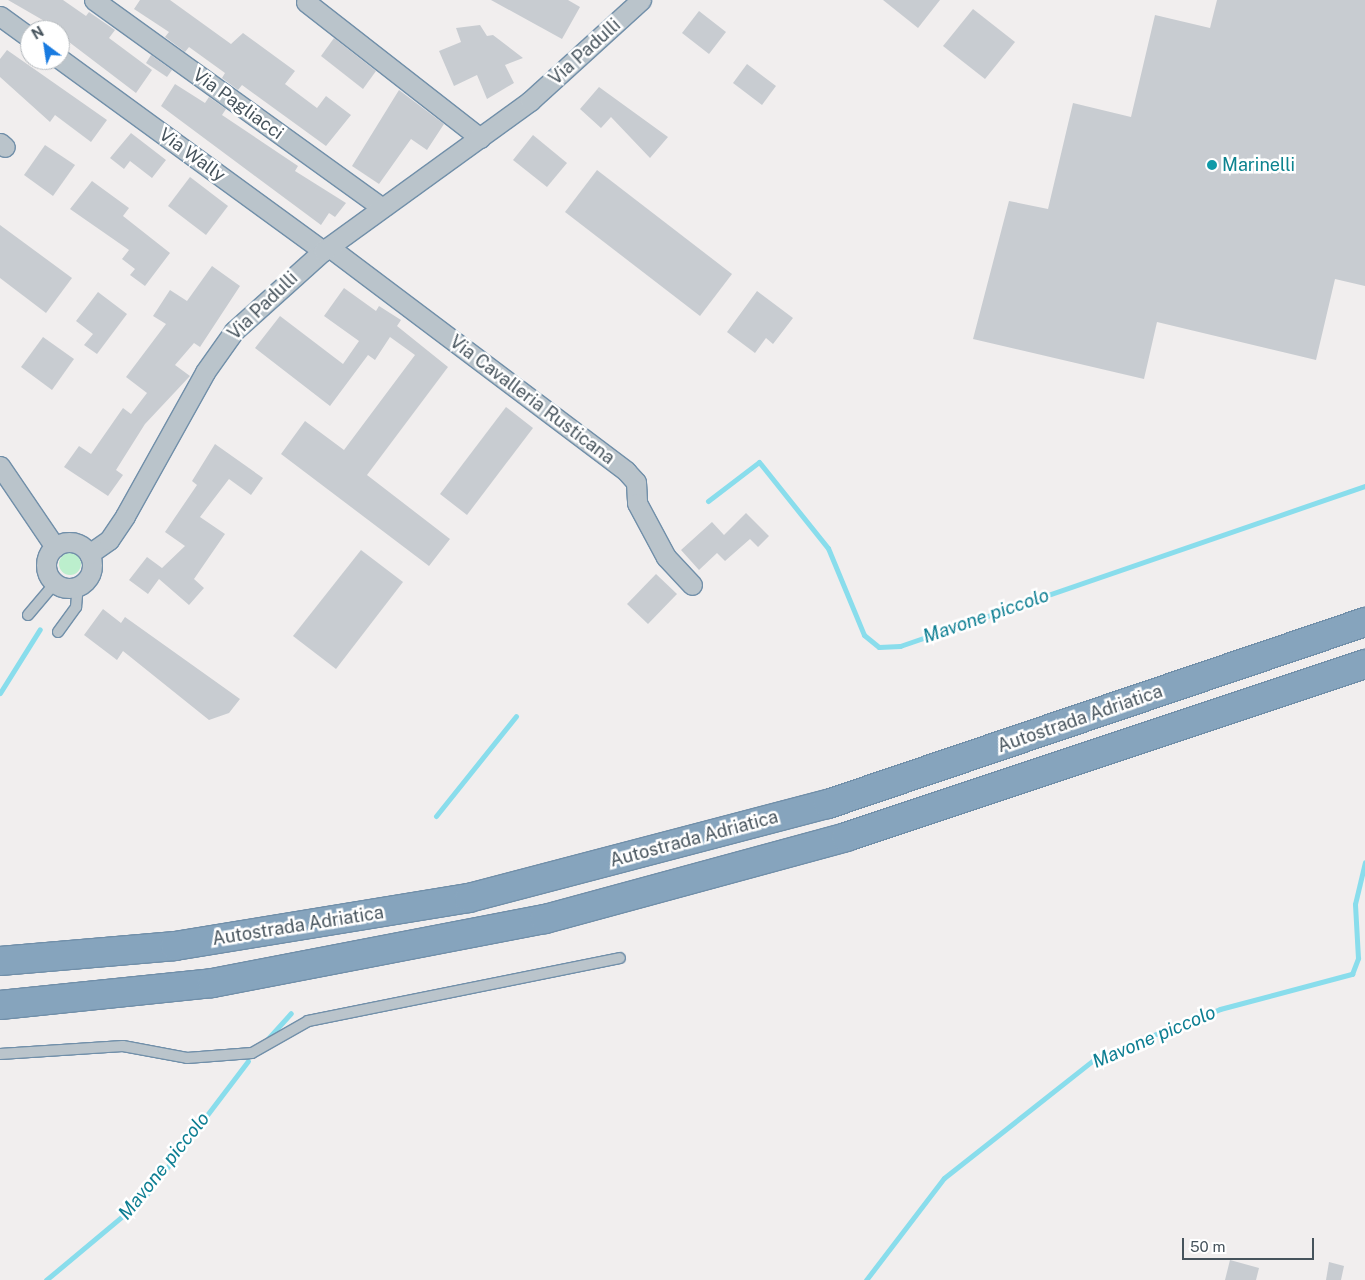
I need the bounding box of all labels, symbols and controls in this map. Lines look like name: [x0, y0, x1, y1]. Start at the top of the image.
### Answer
street label: Via Padulli: [545, 14, 625, 90]
north arrow: [20, 20, 70, 70]
text: N: [29, 23, 47, 43]
street label: Via Pagliacci: [188, 64, 288, 144]
street label: Via Wally: [154, 124, 230, 186]
place label: Marinelli: [1222, 154, 1295, 176]
marker: Marinelli: [1206, 159, 1218, 171]
street label: Via Padulli: [224, 268, 302, 344]
street label: Via Cavalleria Rusticana: [445, 331, 619, 469]
water label: Mavone piccolo: [920, 584, 1052, 648]
street label: Autostrada Adriatica: [995, 681, 1165, 757]
street label: Autostrada Adriatica: [608, 806, 780, 872]
street label: Autostrada Adriatica: [211, 902, 385, 950]
water label: Mavone piccolo: [1089, 1001, 1219, 1073]
water label: Mavone piccolo: [114, 1108, 214, 1224]
scale bar: [1185, 1228, 1318, 1260]
text: 50 m: [1190, 1238, 1225, 1255]

